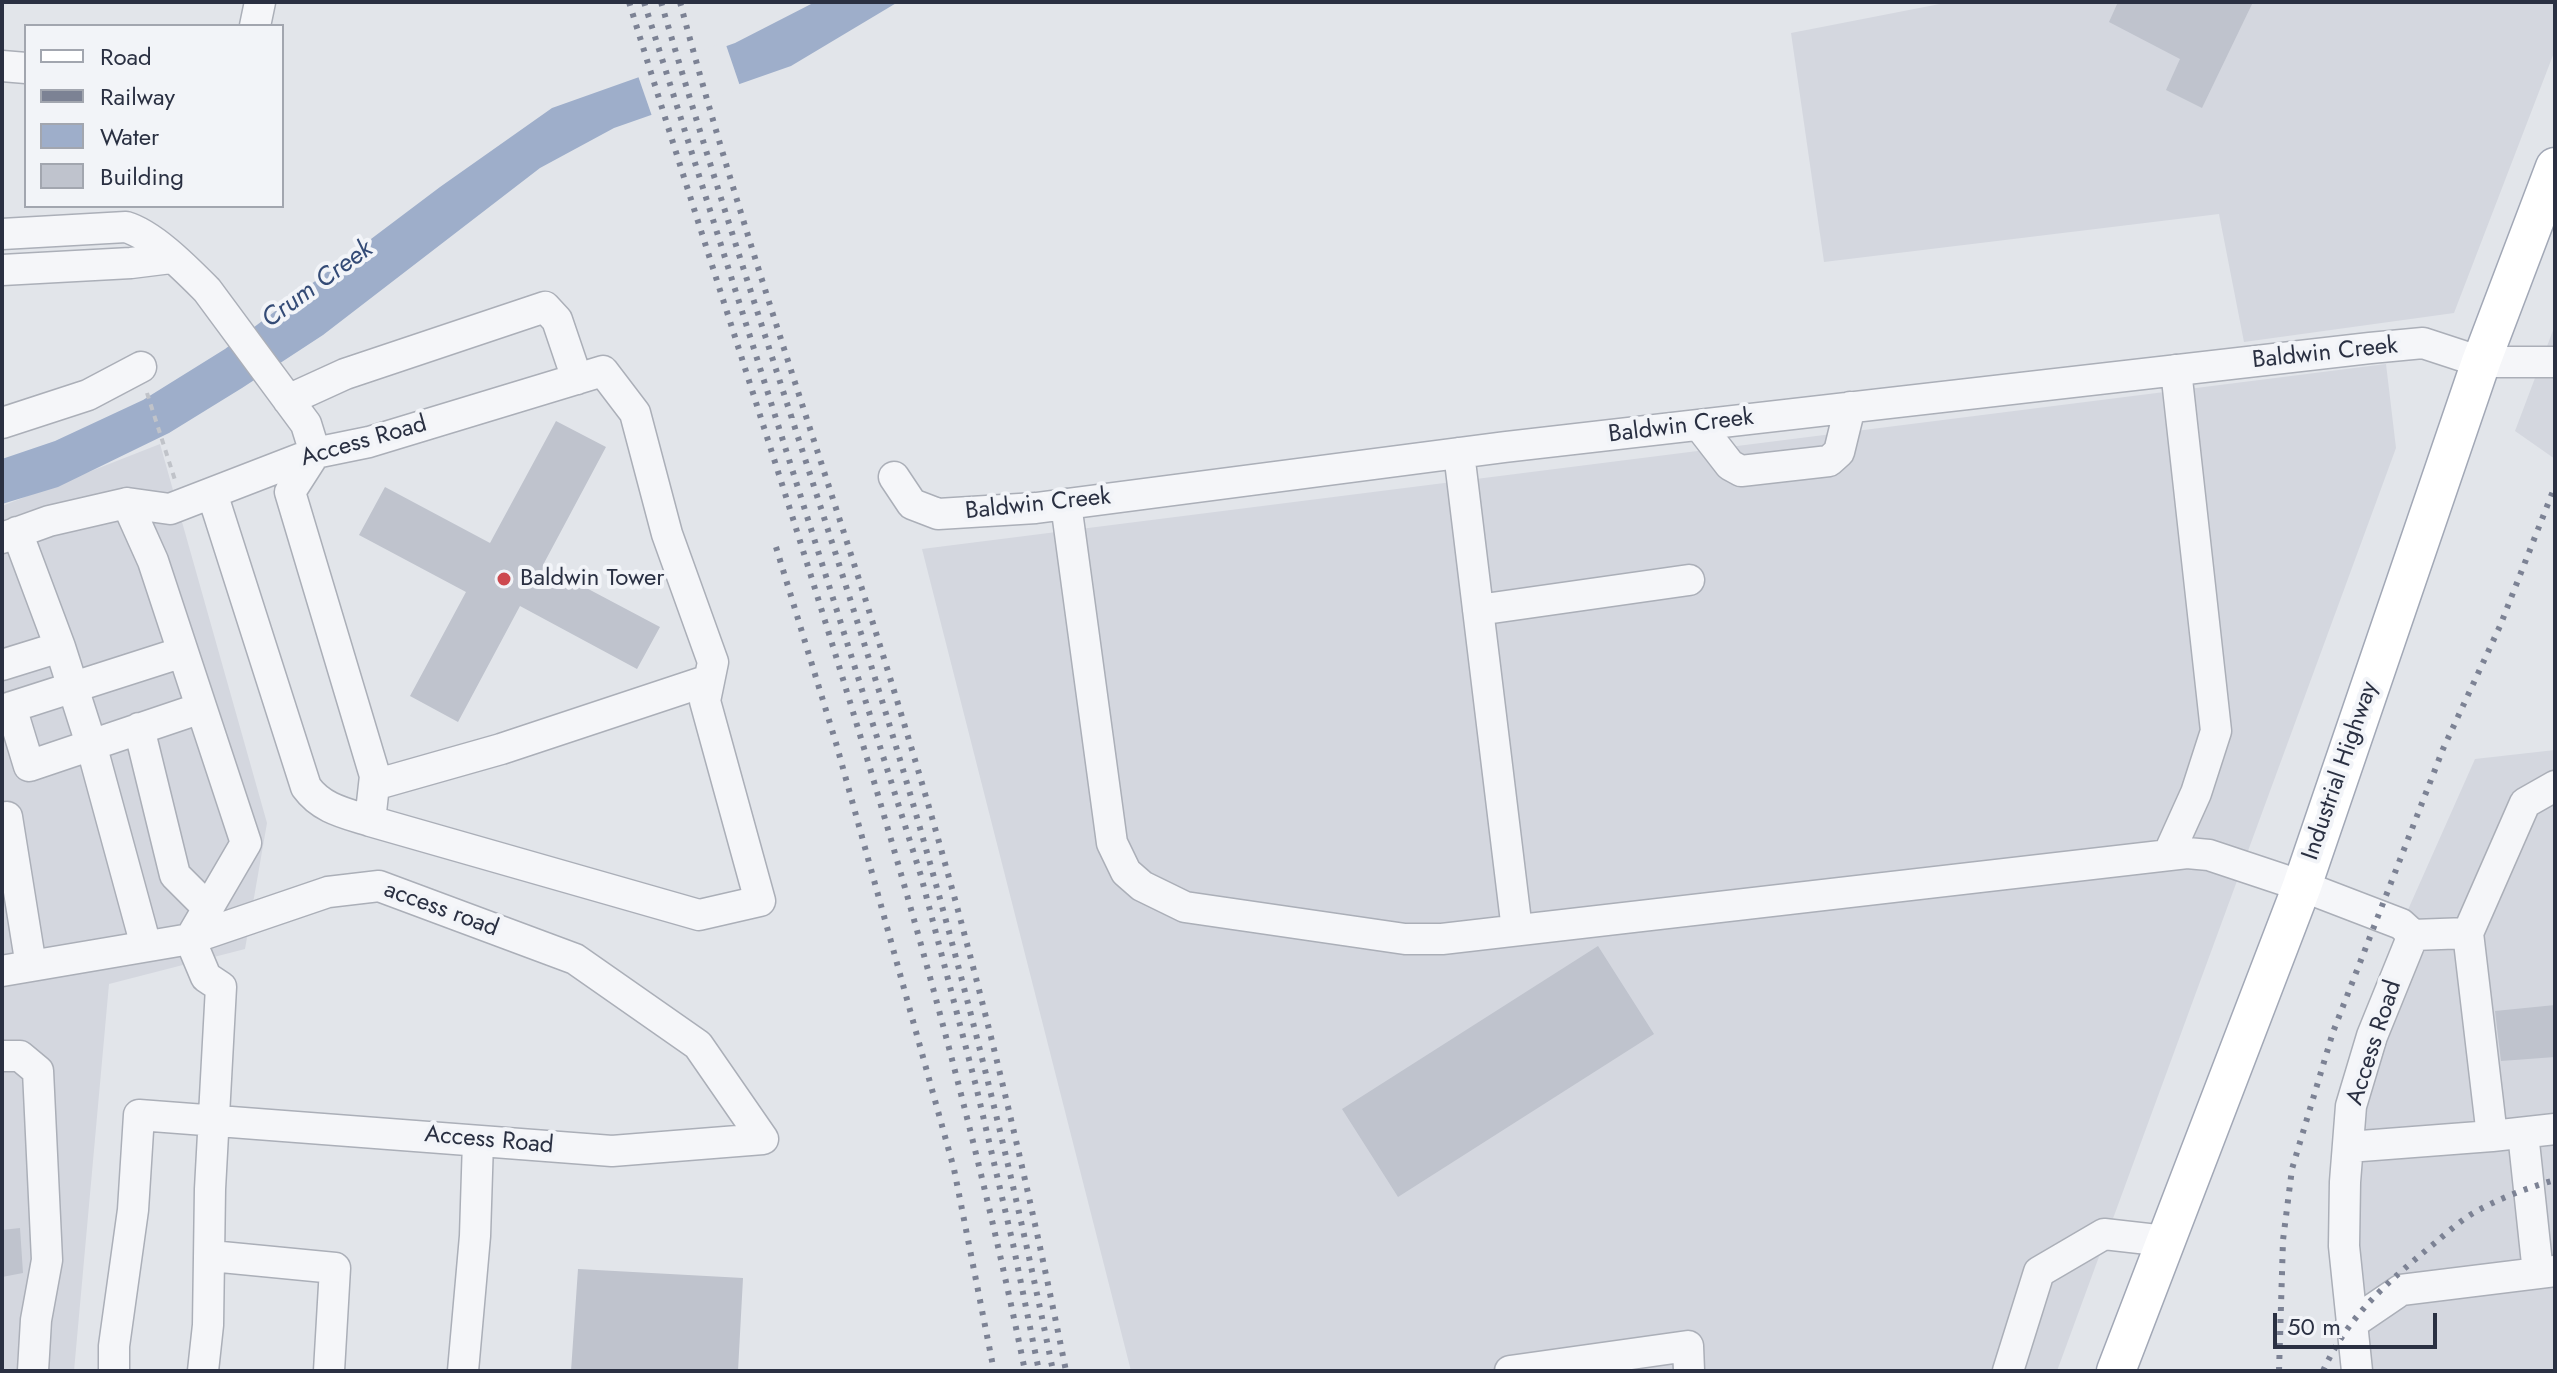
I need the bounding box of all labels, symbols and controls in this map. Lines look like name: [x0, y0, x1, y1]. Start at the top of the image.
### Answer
legend: [24, 24, 284, 208]
text: Road: [100, 39, 152, 74]
text: Railway: [100, 79, 175, 114]
text: Water: [100, 119, 159, 154]
text: Building: [100, 159, 184, 194]
water label: Crum Creek: [257, 234, 379, 336]
street label: Baldwin Creek: [2251, 332, 2399, 376]
street label: Baldwin Creek: [1607, 404, 1755, 450]
street label: Access Road: [298, 410, 430, 474]
street label: Baldwin Creek: [964, 483, 1112, 527]
place label: Baldwin Tower: [520, 565, 665, 593]
marker: Baldwin Tower: [495, 570, 513, 588]
street label: Industrial Highway: [2297, 678, 2385, 864]
street label: access road: [380, 876, 502, 944]
street label: Access Road: [2341, 977, 2409, 1109]
street label: Access Road: [423, 1121, 555, 1161]
scale bar: [2277, 1297, 2441, 1347]
text: 50 m: [2287, 1309, 2341, 1344]

